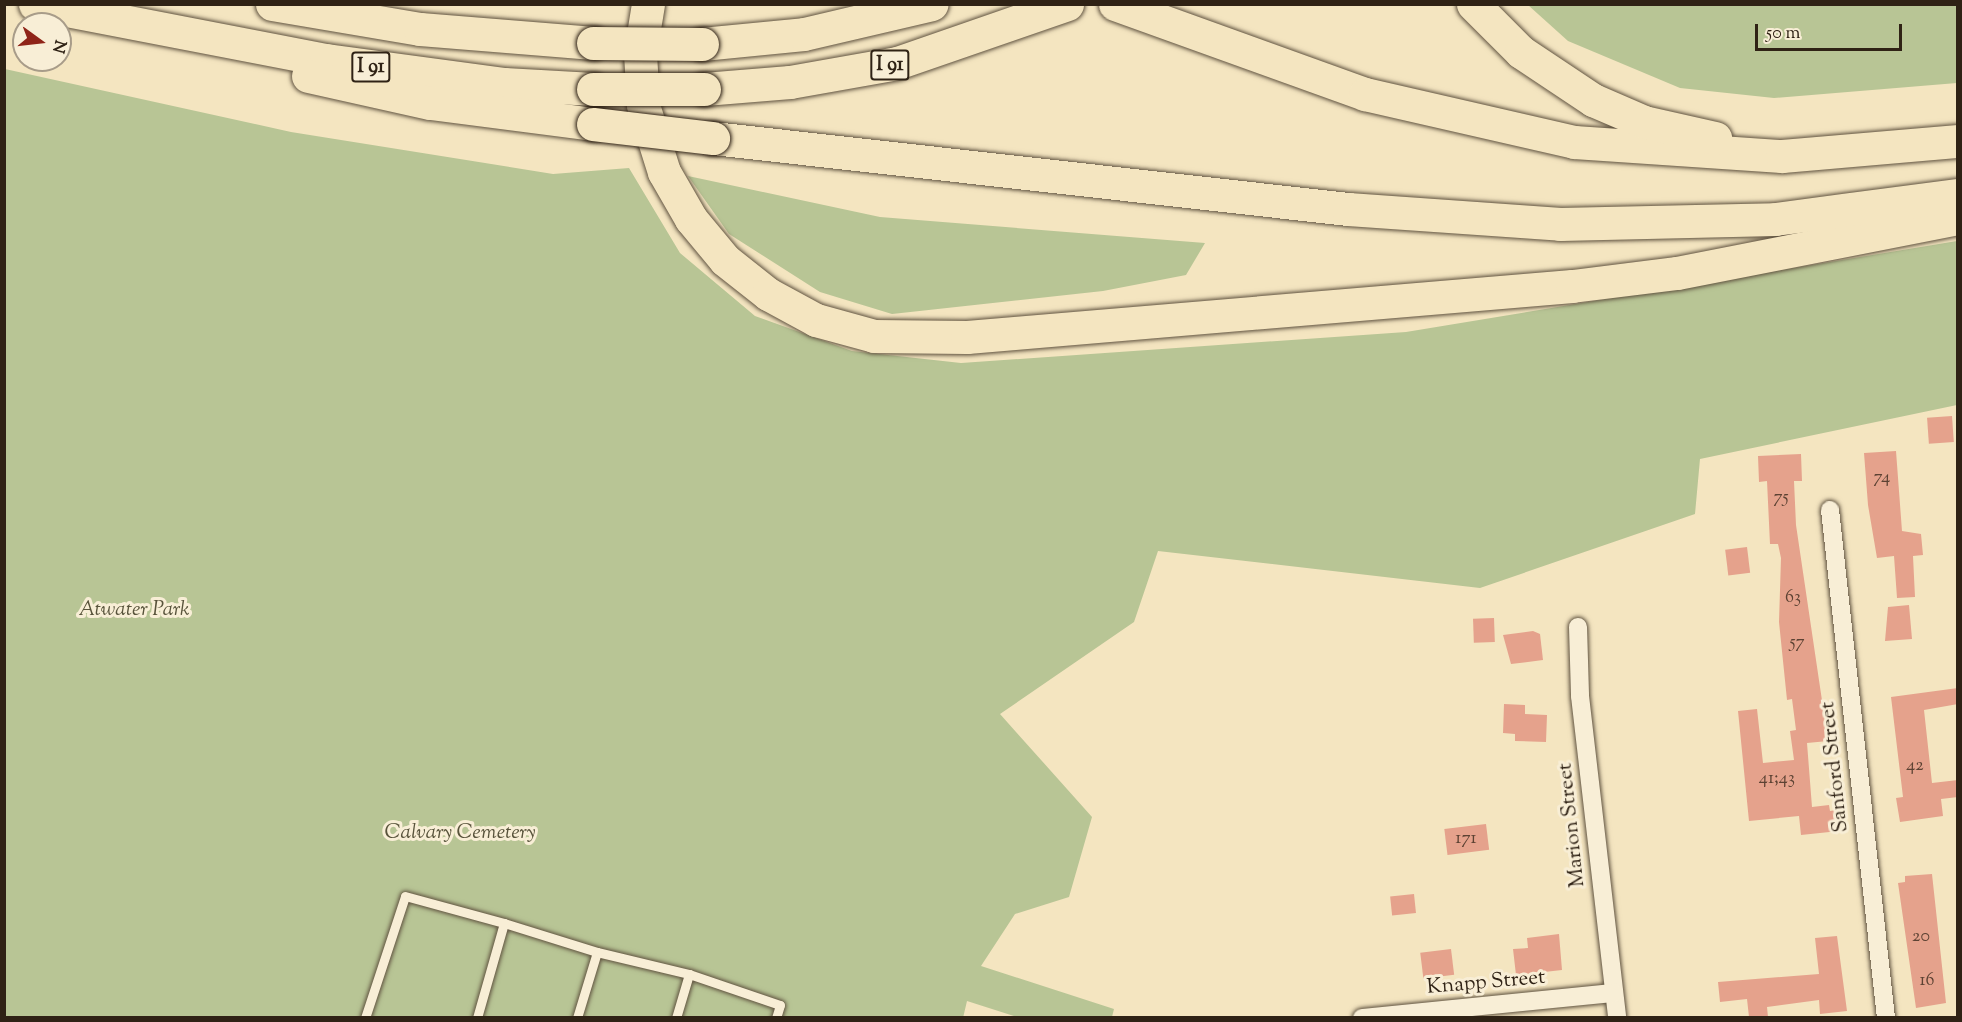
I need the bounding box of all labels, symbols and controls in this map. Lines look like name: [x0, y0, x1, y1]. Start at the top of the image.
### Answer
north arrow: [12, 12, 72, 72]
scale bar: [1758, 12, 1905, 50]
text: 50 m: [1766, 21, 1800, 47]
text: N: [45, 37, 71, 55]
road number: I 91: [869, 48, 911, 82]
road number: I 91: [350, 50, 392, 84]
house number: 74: [1874, 467, 1890, 489]
house number: 75: [1773, 487, 1789, 509]
house number: 63: [1785, 587, 1801, 609]
park label: Atwater Park: [78, 597, 190, 623]
house number: 57: [1789, 632, 1805, 654]
street label: Sanford Street: [1816, 700, 1854, 834]
house number: 42: [1906, 755, 1924, 777]
street label: Marion Street: [1553, 762, 1591, 888]
house number: 41;43: [1759, 768, 1795, 790]
park label: Calvary Cemetery: [384, 820, 536, 846]
house number: 171: [1455, 828, 1477, 850]
house number: 20: [1912, 926, 1930, 948]
street label: Knapp Street: [1426, 965, 1546, 1001]
house number: 16: [1919, 970, 1935, 992]

